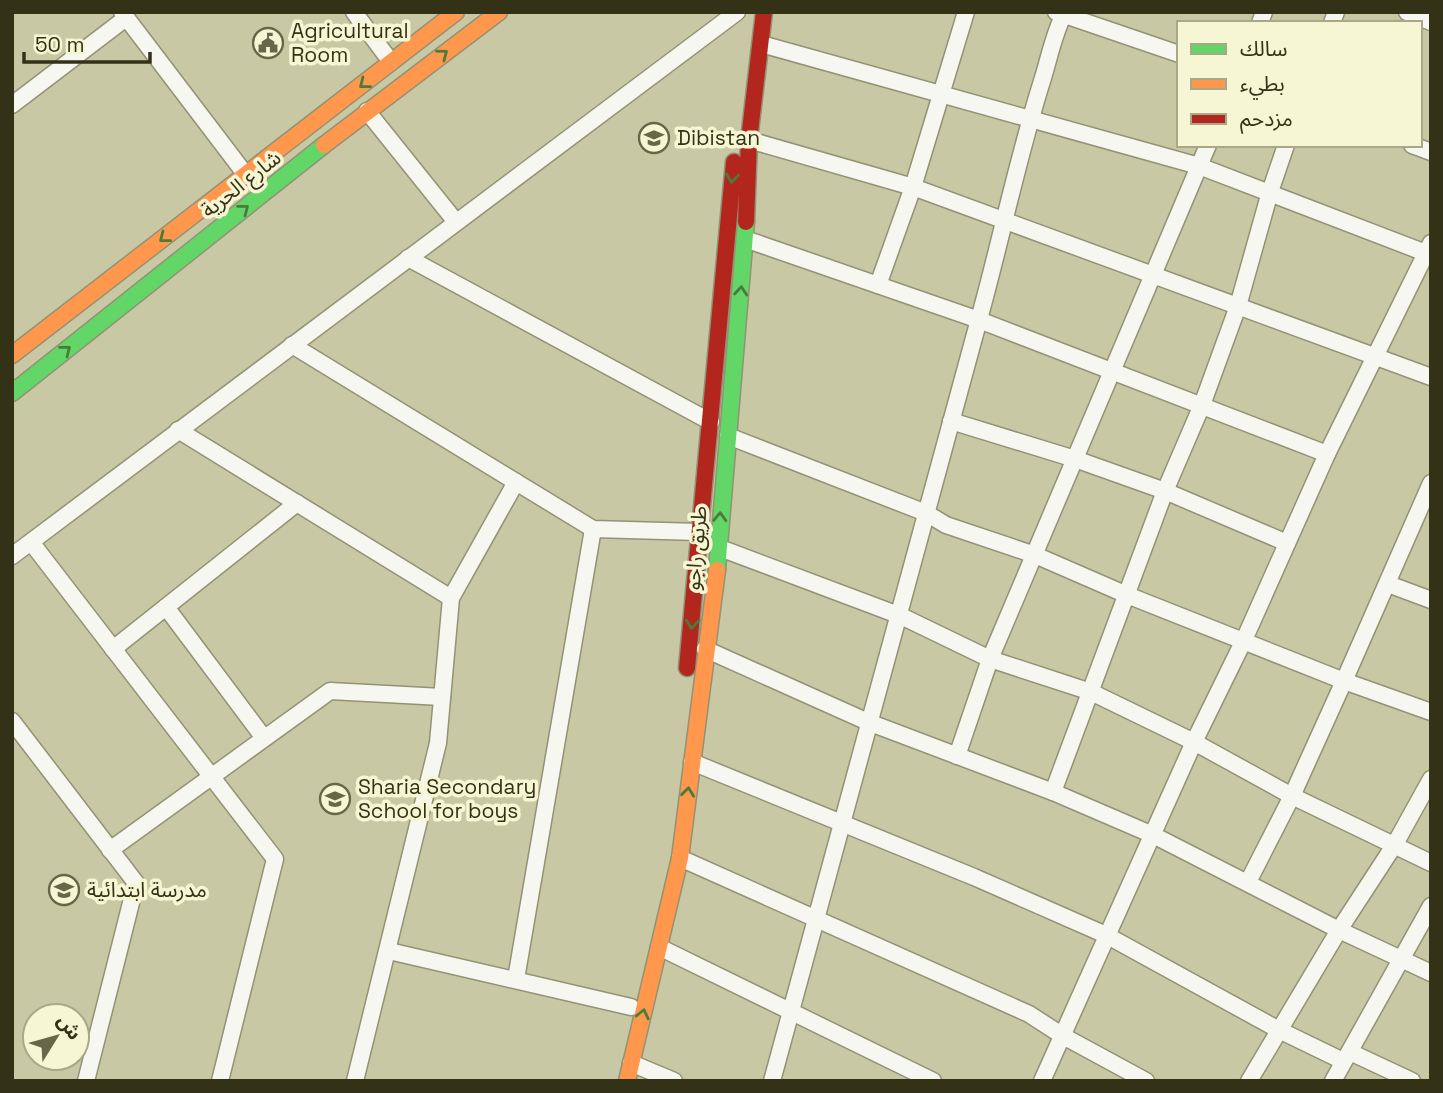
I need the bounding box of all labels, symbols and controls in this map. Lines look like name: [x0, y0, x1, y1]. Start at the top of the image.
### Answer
place label: Agricultural Room: [291, 17, 409, 68]
scale bar: [24, 21, 150, 65]
legend: [1177, 21, 1422, 147]
public building icon: Agricultural Room: [251, 26, 285, 60]
text: 50 m: [35, 31, 85, 58]
text: سالك: [1240, 35, 1287, 62]
one-way arrow: [435, 50, 447, 62]
text: بطيء: [1240, 70, 1285, 100]
one-way arrow: [359, 76, 371, 89]
text: مزدحم: [1240, 105, 1293, 134]
school or university icon: Dibistan: [637, 121, 671, 155]
place label: Dibistan: [677, 124, 760, 151]
street label: شارع الحرية: [195, 144, 287, 225]
one-way arrow: [725, 172, 740, 183]
one-way arrow: [236, 204, 248, 217]
one-way arrow: [160, 229, 172, 242]
one-way arrow: [733, 285, 748, 296]
one-way arrow: [58, 346, 70, 359]
street label: طريق راجو: [678, 504, 713, 591]
one-way arrow: [712, 512, 728, 522]
one-way arrow: [685, 619, 700, 630]
place label: Sharia Secondary School for boys: [358, 773, 536, 824]
school or university icon: Sharia Secondary School for boys: [318, 782, 352, 816]
one-way arrow: [681, 786, 696, 798]
school or university icon: مدرسة ابتدائية: [47, 873, 81, 907]
place label: مدرسة ابتدائية: [87, 876, 207, 903]
north arrow: [21, 1002, 91, 1072]
one-way arrow: [635, 1008, 649, 1020]
text: ش: [51, 1009, 87, 1045]

